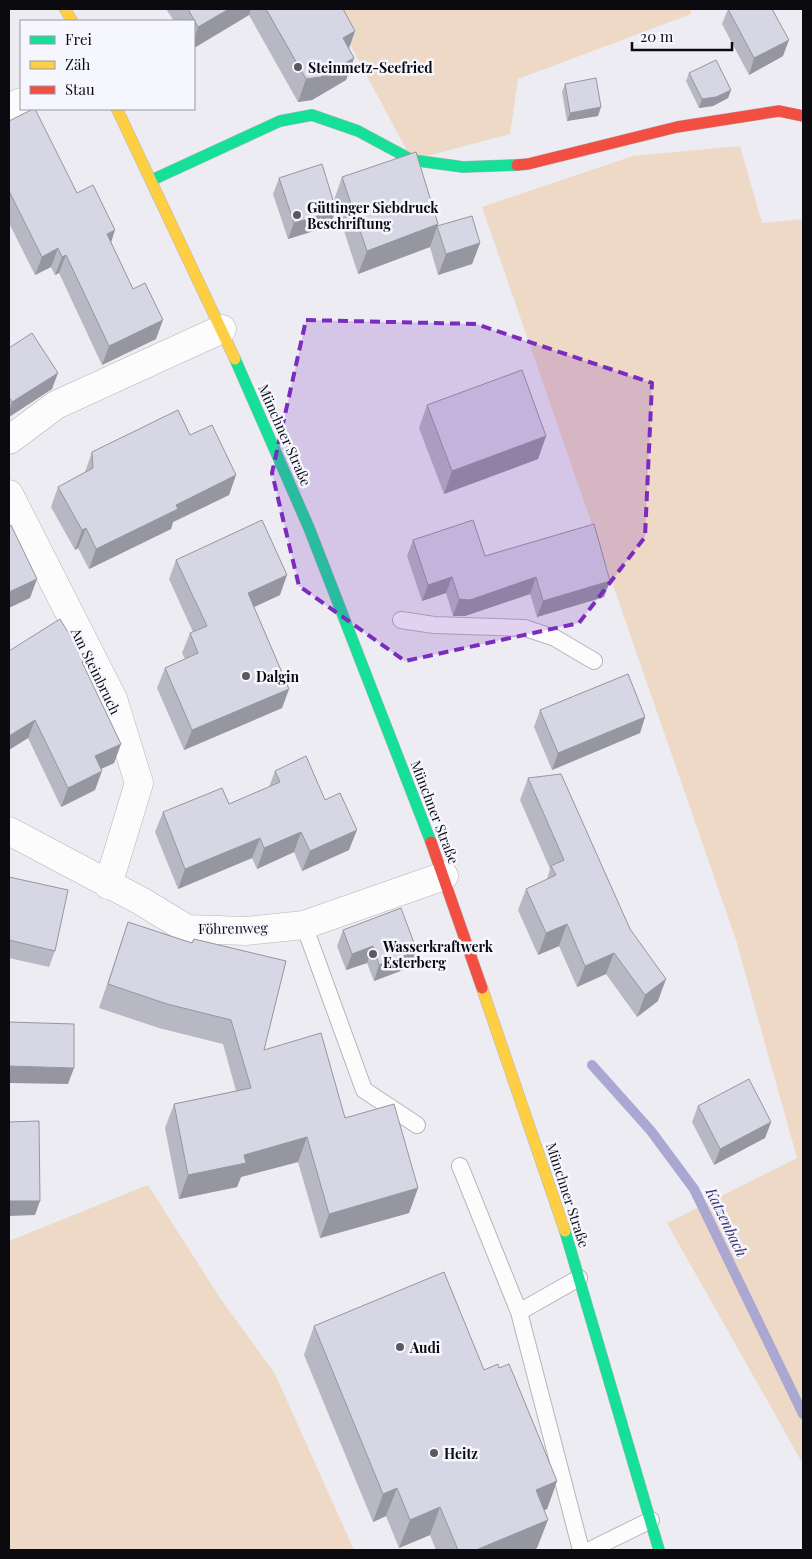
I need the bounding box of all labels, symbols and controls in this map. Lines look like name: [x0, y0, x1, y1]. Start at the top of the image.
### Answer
legend: [20, 20, 195, 110]
scale bar: [632, 20, 732, 52]
text: 20 m: [640, 26, 674, 46]
text: Frei: [65, 29, 93, 49]
text: Zäh: [65, 54, 90, 74]
place label: Steinmetz-Seefried: [308, 58, 433, 77]
marker: Steinmetz-Seefried: [292, 61, 304, 73]
text: Stau: [65, 79, 95, 99]
place label: Güttinger Siebdruck Beschriftung: [307, 198, 439, 233]
marker: Güttinger Siebdruck Beschriftung: [291, 209, 303, 221]
street label: Münchner Straße: [254, 381, 316, 489]
street label: Am Steinbruch: [66, 624, 125, 718]
place label: Dalgin: [256, 667, 300, 686]
marker: Dalgin: [240, 670, 252, 682]
street label: Münchner Straße: [407, 758, 463, 866]
street label: Föhrenweg: [198, 918, 269, 938]
place label: Wasserkraftwerk Esterberg: [382, 937, 494, 972]
marker: Wasserkraftwerk Esterberg: [367, 948, 379, 960]
street label: Münchner Straße: [542, 1140, 594, 1250]
water label: Katzenbach: [701, 1183, 752, 1260]
place label: Audi: [409, 1338, 441, 1357]
marker: Audi: [394, 1341, 406, 1353]
place label: Heitz: [444, 1444, 478, 1463]
marker: Heitz: [428, 1447, 440, 1459]

